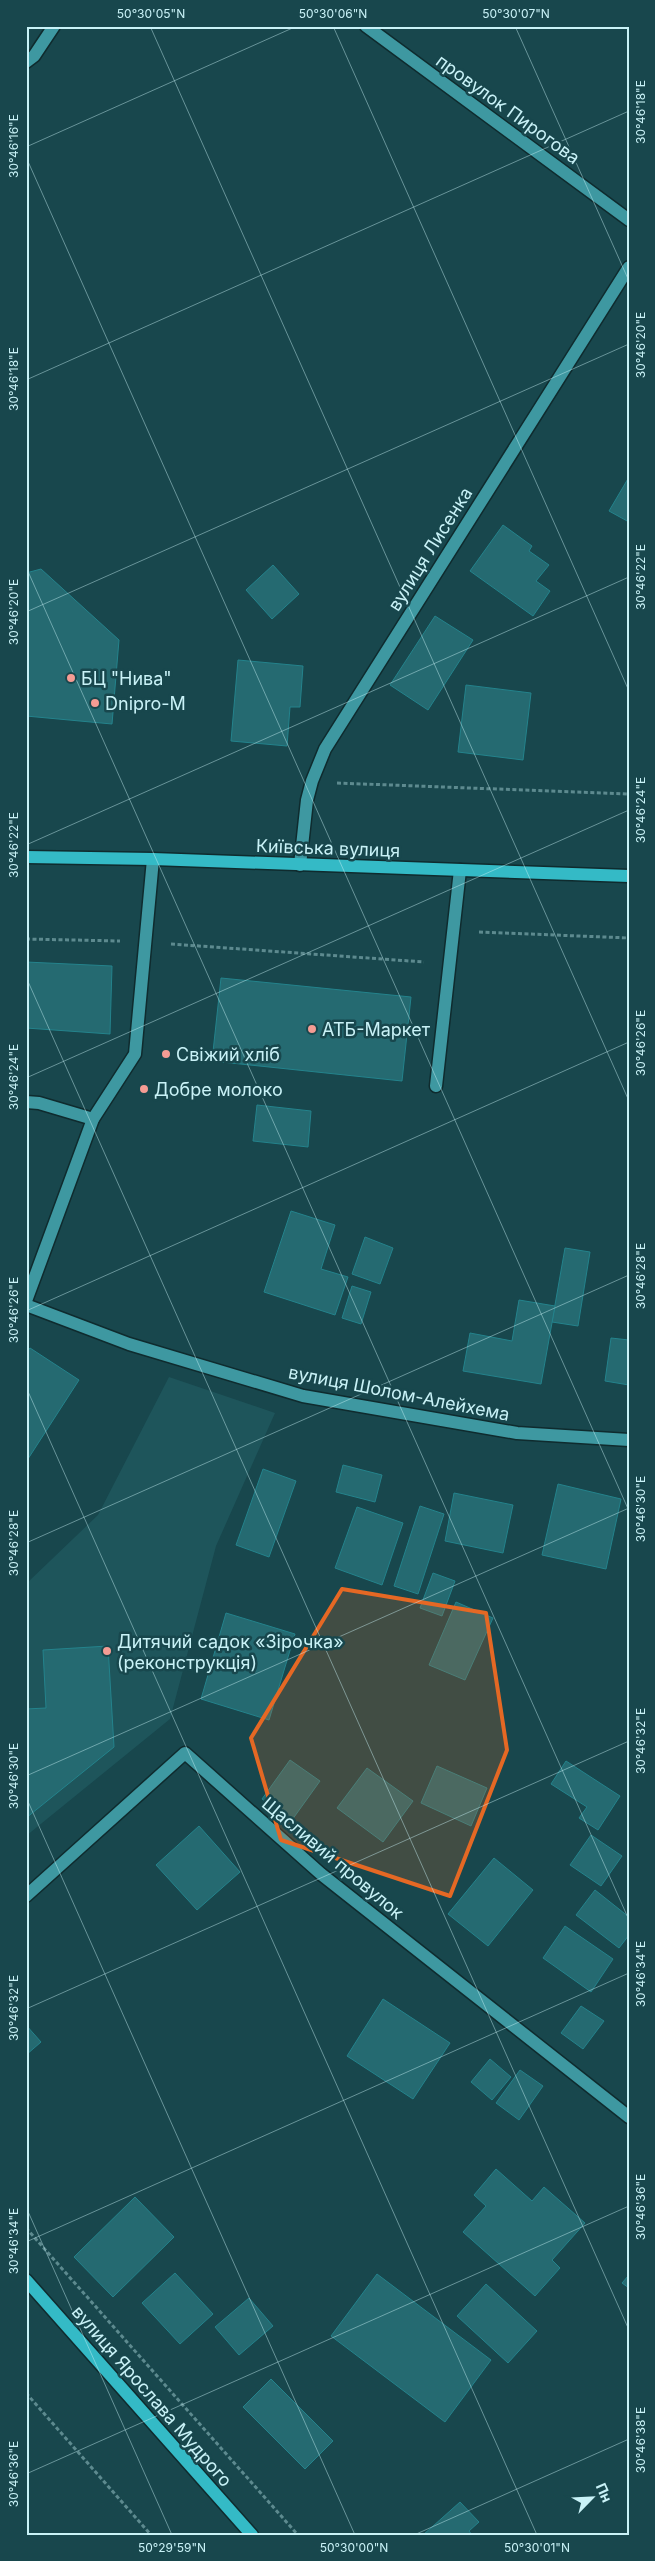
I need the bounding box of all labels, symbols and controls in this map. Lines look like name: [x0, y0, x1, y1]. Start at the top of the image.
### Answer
text: 50°30'05"N: [117, 6, 185, 21]
text: 50°30'06"N: [299, 6, 367, 21]
text: 50°30'07"N: [482, 6, 550, 21]
street label: провулок Пирогова: [432, 50, 584, 168]
text: 30°46'18"E: [633, 80, 648, 144]
text: 30°46'16"E: [6, 114, 21, 178]
text: 30°46'20"E: [633, 312, 648, 378]
text: 30°46'18"E: [6, 347, 21, 411]
street label: вулиця Лисенка: [384, 483, 476, 615]
text: 30°46'22"E: [633, 544, 648, 610]
text: 30°46'20"E: [6, 579, 21, 645]
place label: БЦ "Нива": [81, 668, 172, 689]
marker: БЦ "Нива": [65, 672, 77, 684]
place label: Dnipro-M: [105, 693, 186, 714]
marker: Dnipro-M: [89, 697, 101, 709]
text: 30°46'24"E: [633, 777, 648, 843]
text: 30°46'22"E: [6, 812, 21, 878]
street label: Київська вулиця: [256, 835, 400, 861]
text: 30°46'26"E: [633, 1010, 648, 1076]
place label: АТБ-Маркет: [322, 1019, 431, 1040]
marker: АТБ-Маркет: [306, 1023, 318, 1035]
text: 30°46'24"E: [6, 1044, 21, 1110]
place label: Свіжий хліб: [176, 1044, 280, 1065]
marker: Свіжий хліб: [160, 1048, 172, 1060]
place label: Добре молоко: [154, 1079, 283, 1100]
marker: Добре молоко: [138, 1083, 150, 1095]
text: 30°46'28"E: [633, 1243, 648, 1309]
text: 30°46'26"E: [6, 1277, 21, 1343]
street label: вулиця Шолом-Алейхема: [287, 1361, 511, 1425]
text: 30°46'30"E: [633, 1476, 648, 1542]
text: 30°46'28"E: [6, 1510, 21, 1576]
place label: Дитячий садок «Зірочка» (реконструкція): [117, 1631, 344, 1673]
marker: Дитячий садок «Зірочка» (реконструкція): [101, 1645, 113, 1657]
text: 30°46'32"E: [633, 1708, 648, 1774]
text: 30°46'30"E: [6, 1743, 21, 1809]
street label: Щасливий провулок: [258, 1793, 408, 1923]
text: 30°46'34"E: [633, 1941, 648, 2007]
text: 30°46'32"E: [6, 1975, 21, 2041]
text: 30°46'36"E: [633, 2174, 648, 2240]
text: 30°46'34"E: [6, 2208, 21, 2274]
street label: вулиця Ярослава Мудрого: [68, 2301, 236, 2491]
text: 30°46'38"E: [633, 2407, 648, 2473]
text: 30°46'36"E: [6, 2441, 21, 2507]
north arrow: [568, 2474, 618, 2524]
text: Пн: [593, 2480, 616, 2505]
text: 50°29'59"N: [138, 2540, 206, 2555]
text: 50°30'00"N: [320, 2540, 388, 2555]
text: 50°30'01"N: [504, 2540, 570, 2555]

